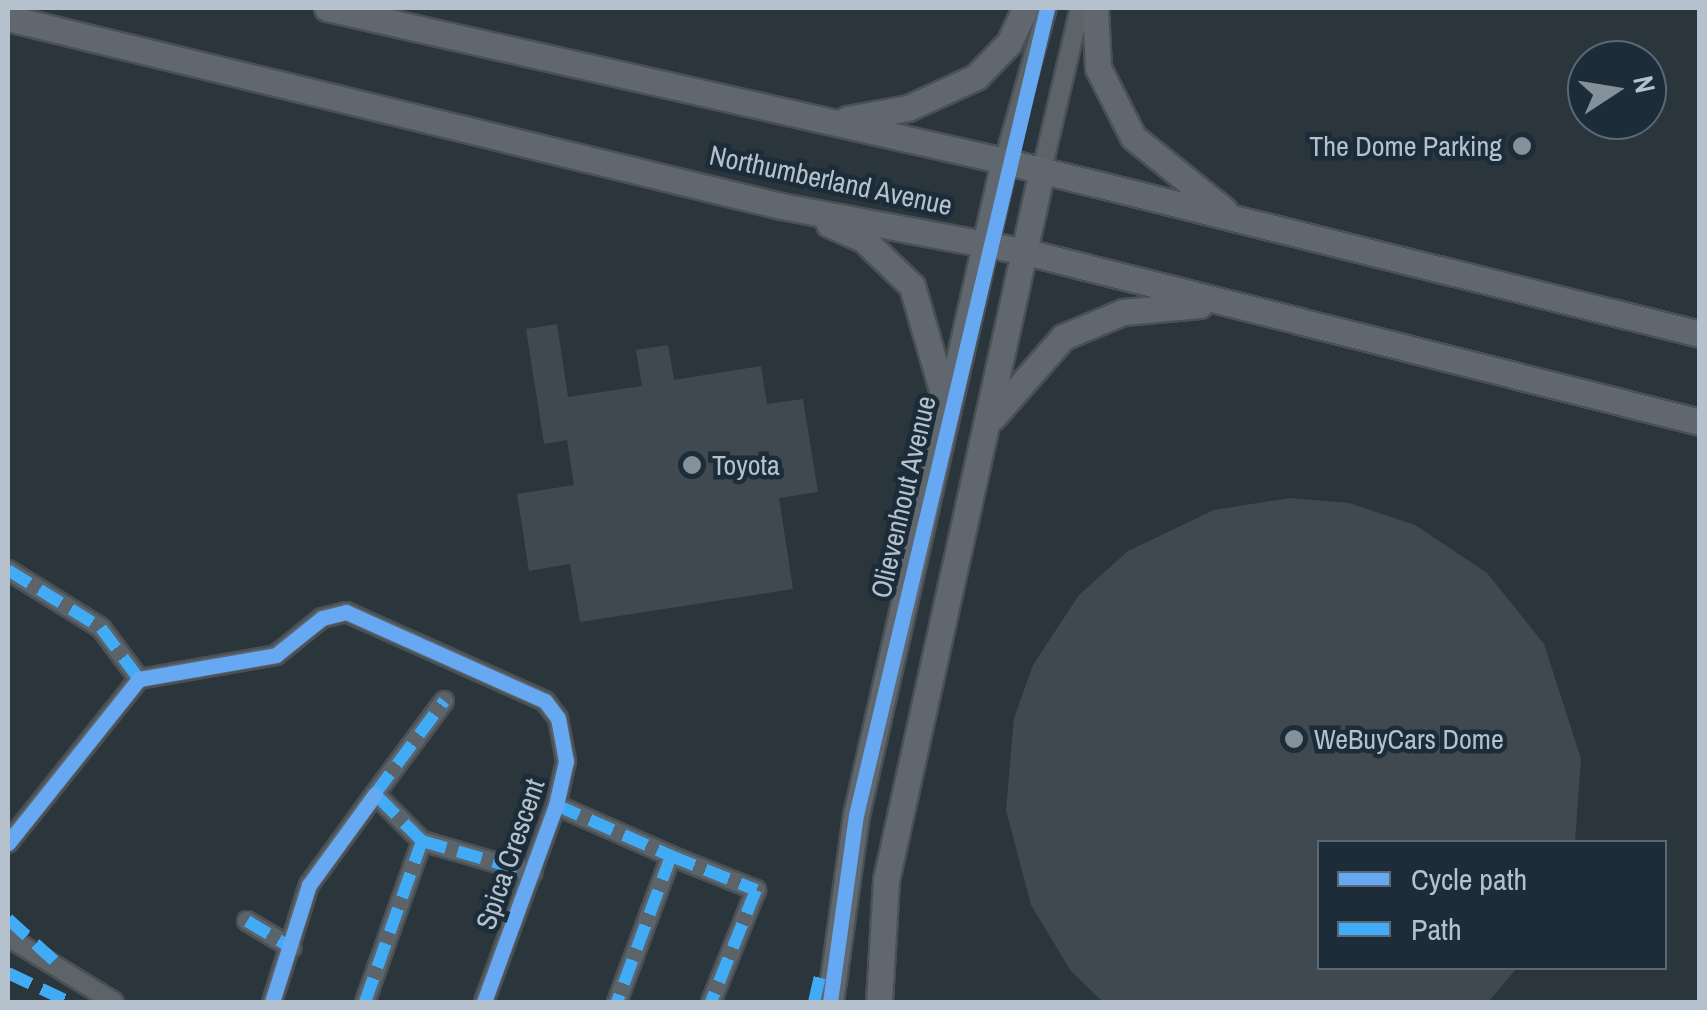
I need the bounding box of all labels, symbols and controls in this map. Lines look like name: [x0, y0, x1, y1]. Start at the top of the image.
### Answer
north arrow: [1567, 40, 1667, 140]
text: N: [1624, 72, 1665, 96]
place label: The Dome Parking: [1309, 129, 1502, 163]
marker: The Dome Parking: [1511, 135, 1533, 157]
street label: Northumberland Avenue: [706, 138, 956, 222]
street label: Olievenhout Avenue: [863, 392, 943, 602]
place label: Toyota: [712, 448, 780, 482]
marker: Toyota: [681, 454, 703, 476]
place label: WeBuyCars Dome: [1314, 722, 1504, 756]
marker: WeBuyCars Dome: [1283, 728, 1305, 750]
street label: Spica Crescent: [469, 774, 551, 934]
legend: [1317, 840, 1667, 970]
text: Cycle path: [1411, 859, 1527, 899]
text: Path: [1411, 909, 1462, 949]

